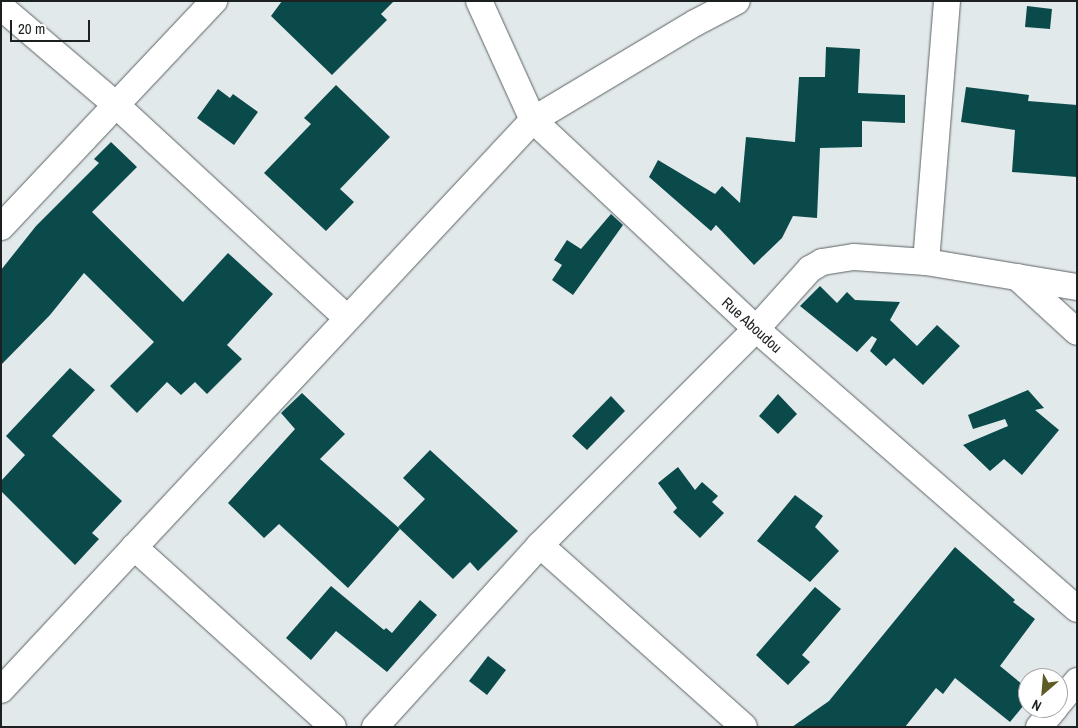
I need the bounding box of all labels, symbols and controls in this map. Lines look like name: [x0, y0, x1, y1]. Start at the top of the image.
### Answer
scale bar: [12, 10, 92, 42]
text: 20 m: [18, 18, 45, 39]
street label: Rue Aboudou: [718, 293, 786, 357]
north arrow: [1018, 668, 1068, 718]
text: N: [1029, 696, 1044, 715]

